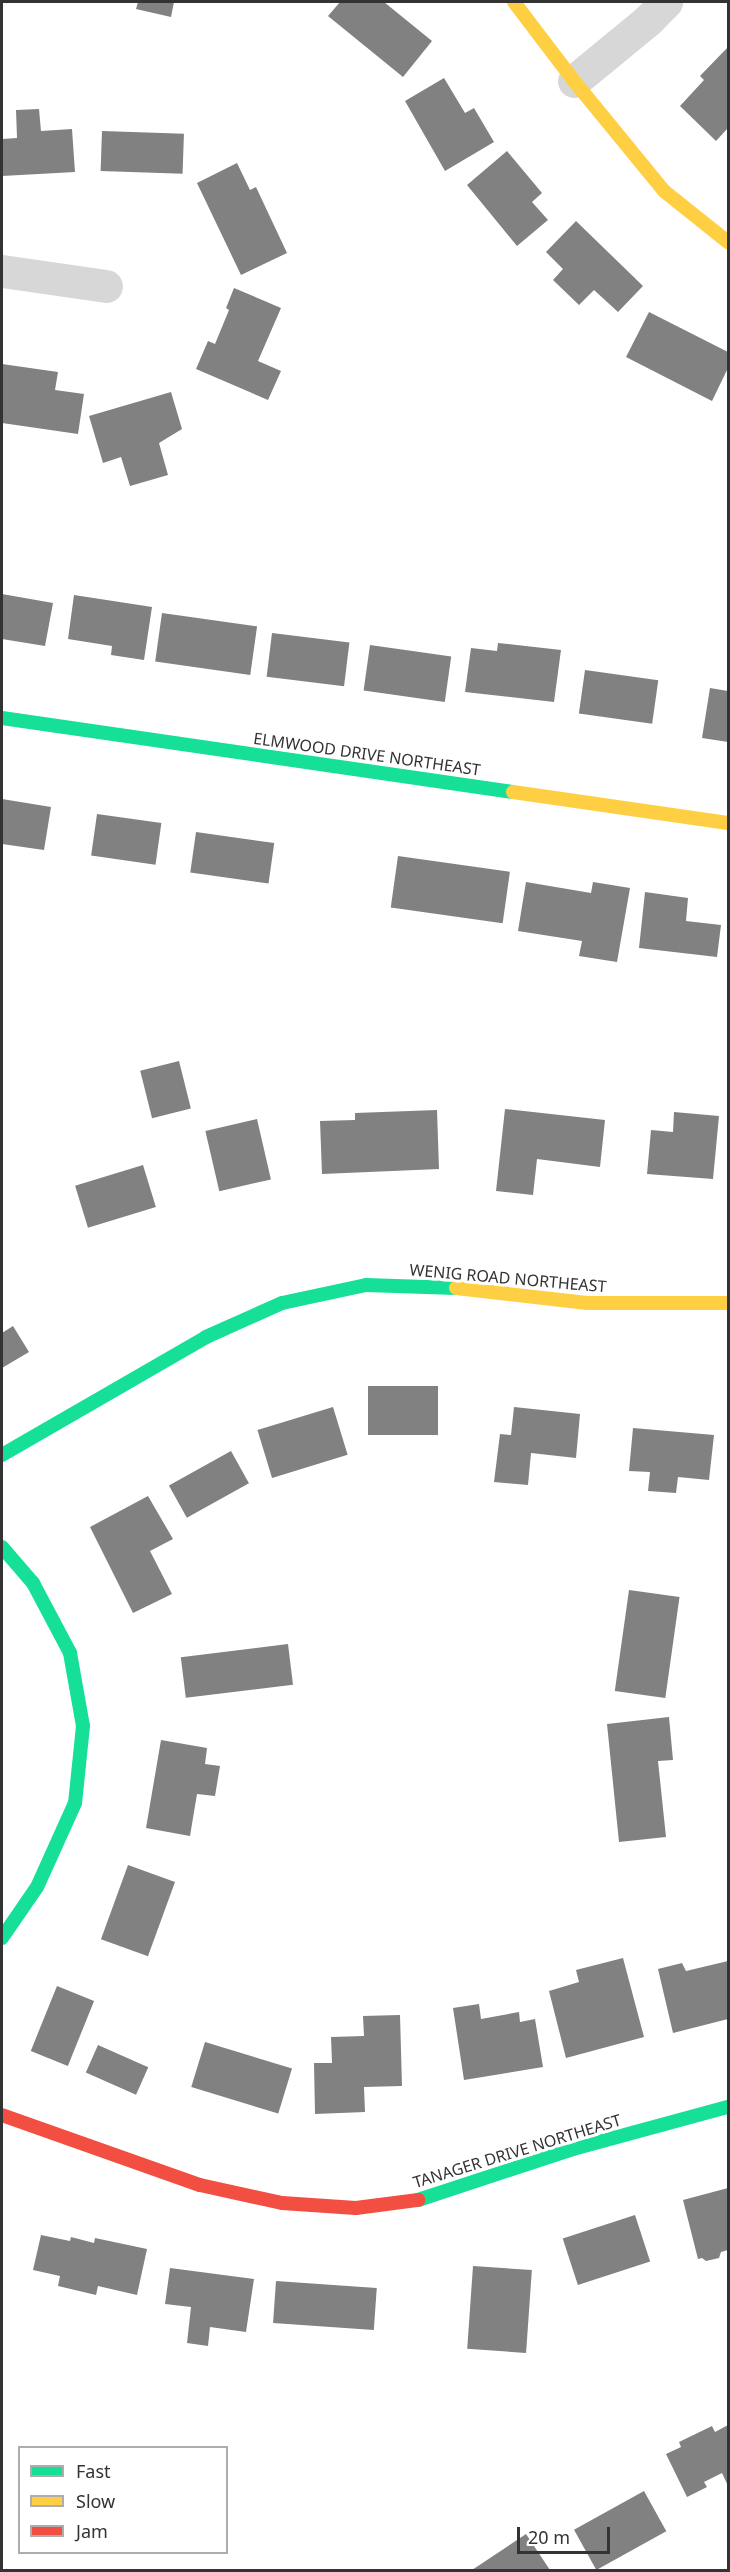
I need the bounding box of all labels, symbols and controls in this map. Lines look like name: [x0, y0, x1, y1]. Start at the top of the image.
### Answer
street label: ELMWOOD DRIVE NORTHEAST: [252, 729, 482, 779]
street label: WENIG ROAD NORTHEAST: [409, 1260, 607, 1296]
street label: TANAGER DRIVE NORTHEAST: [411, 2110, 623, 2192]
legend: [18, 2446, 228, 2554]
text: Fast: [76, 2459, 111, 2483]
text: Slow: [76, 2489, 115, 2513]
scale bar: [520, 2515, 613, 2553]
text: Jam: [76, 2519, 108, 2543]
text: 20 m: [528, 2525, 570, 2549]

